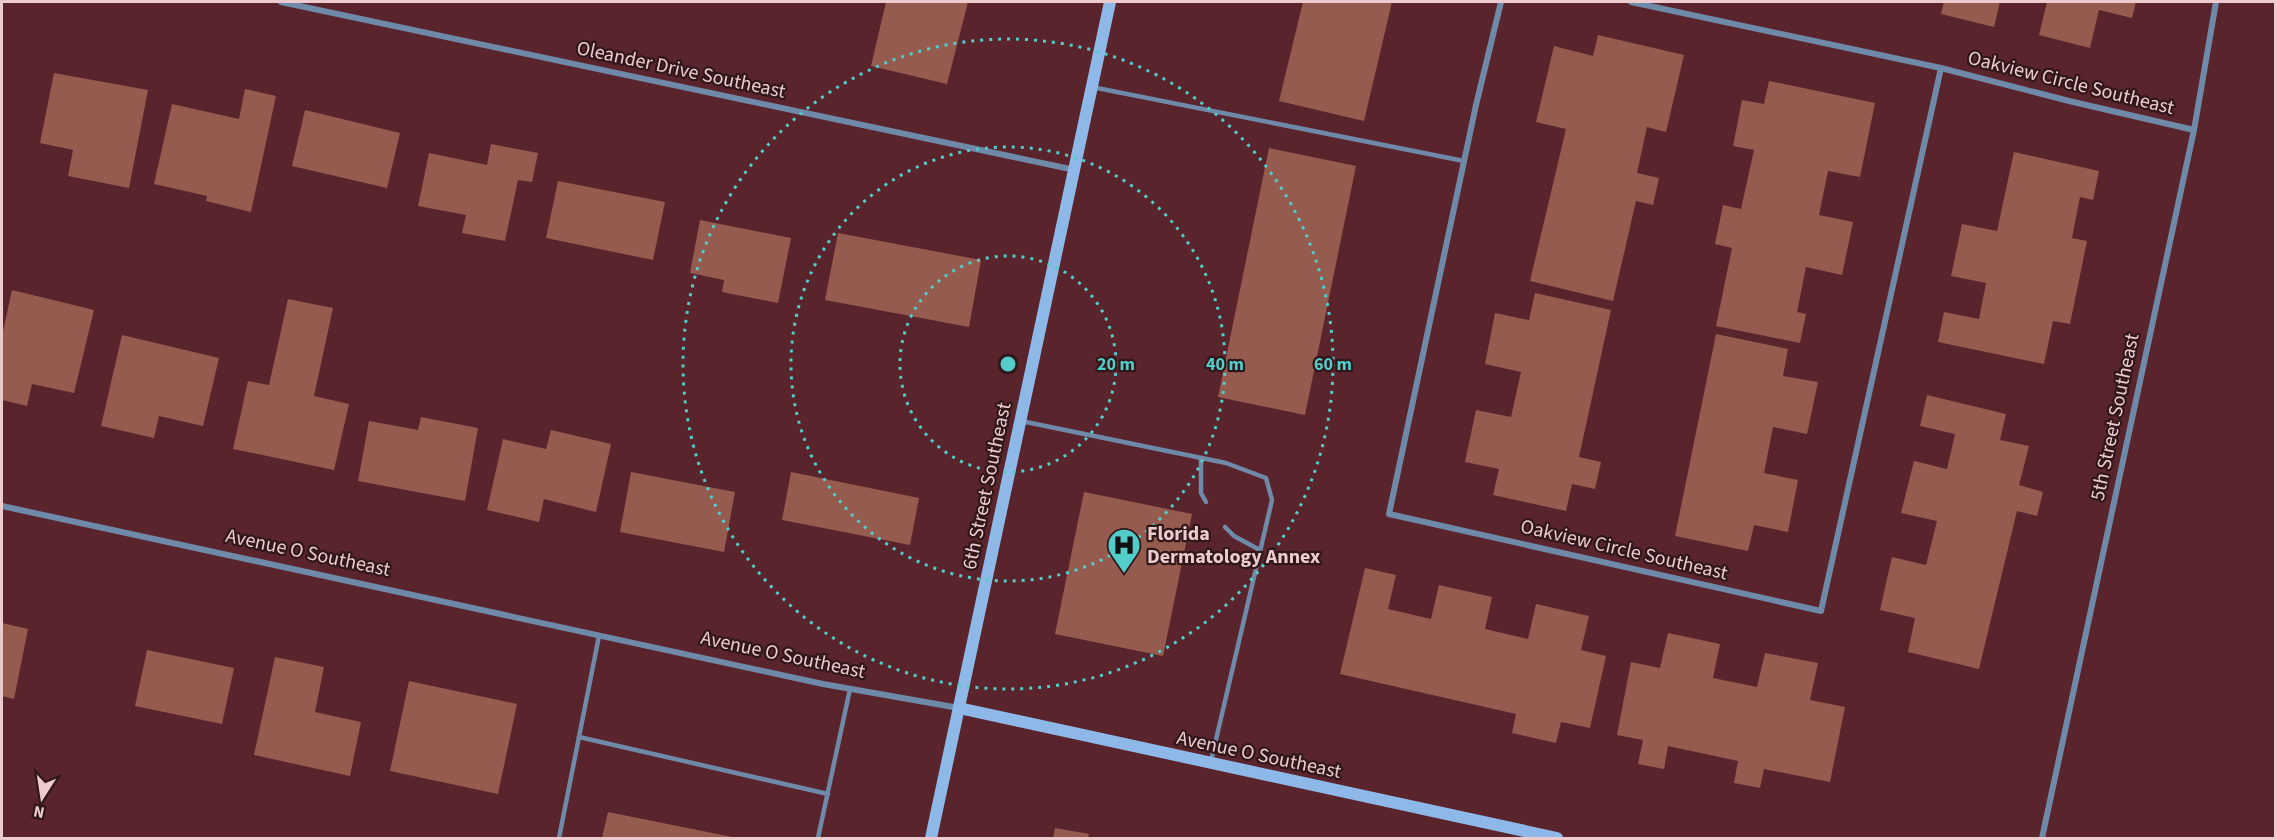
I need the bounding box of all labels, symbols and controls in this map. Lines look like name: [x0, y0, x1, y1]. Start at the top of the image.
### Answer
street label: Oleander Drive Southeast: [574, 34, 788, 106]
street label: Oakview Circle Southeast: [1965, 44, 2177, 122]
street label: 5th Street Southeast: [2084, 331, 2146, 503]
text: 20 m: [1097, 352, 1135, 377]
text: 40 m: [1206, 352, 1244, 377]
text: 60 m: [1314, 352, 1352, 377]
centre of rings: [998, 354, 1018, 374]
street label: 6th Street Southeast: [956, 400, 1018, 572]
street label: Oakview Circle Southeast: [1518, 513, 1730, 587]
place label: Florida Dermatology Annex: [1147, 520, 1320, 571]
street label: Avenue O Southeast: [223, 522, 393, 584]
hospital icon: Florida Dermatology Annex: [1106, 527, 1142, 574]
street label: Avenue O Southeast: [698, 624, 868, 686]
street label: Avenue O Southeast: [1174, 724, 1344, 786]
north arrow: [12, 768, 72, 828]
text: N: [32, 800, 47, 824]

